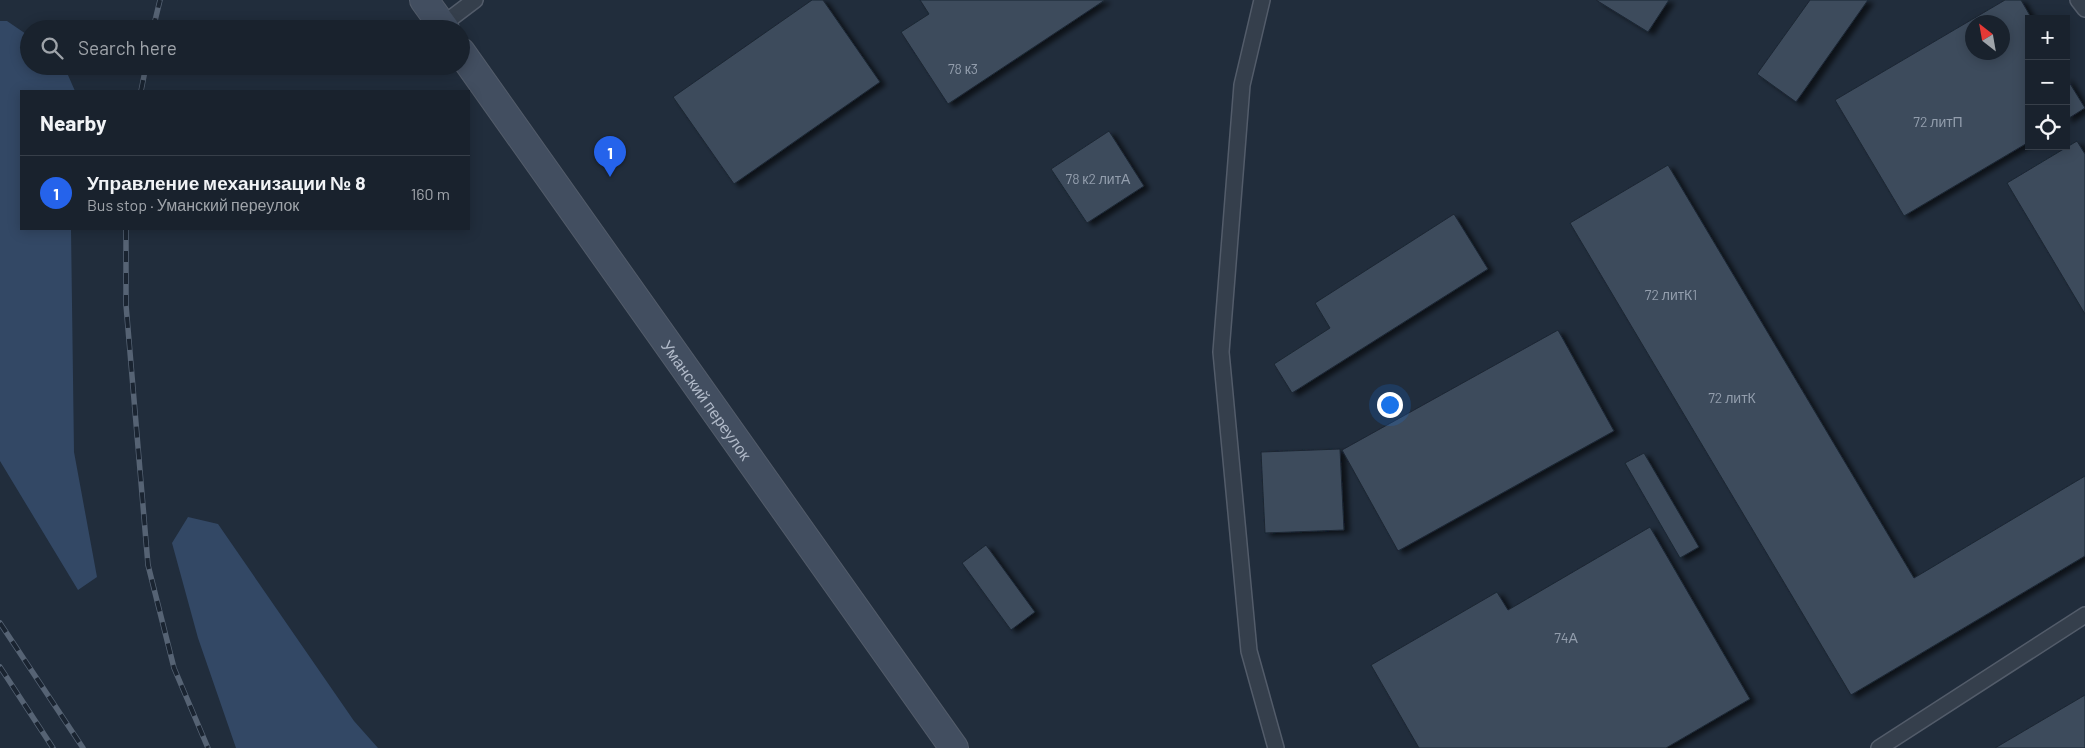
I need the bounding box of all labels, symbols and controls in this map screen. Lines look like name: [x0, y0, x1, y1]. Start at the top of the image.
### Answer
north arrow: [1965, 15, 2010, 60]
map controls: [2025, 15, 2070, 150]
button: +: [2025, 15, 2070, 60]
search box: [20, 20, 470, 75]
icon: search: [38, 34, 66, 62]
text: Search here: [78, 36, 177, 59]
house number: 78 к3: [948, 60, 978, 77]
button: −: [2025, 60, 2070, 105]
button: locate: [2025, 105, 2070, 150]
text: Nearby: [40, 110, 106, 135]
house number: 72 литП: [1913, 113, 1963, 130]
pin: 1: [594, 136, 626, 177]
house number: 78 к2 литА: [1066, 170, 1131, 187]
text: Управление механизации № 8: [87, 171, 366, 194]
text: 1: [53, 184, 59, 203]
text: 160 m: [411, 184, 450, 203]
text: Bus stop · Уманский переулок: [87, 195, 299, 214]
house number: 72 литК1: [1645, 286, 1697, 303]
street label: Уманский переулок: [658, 336, 757, 464]
house number: 72 литК: [1708, 389, 1757, 406]
your location: [1377, 392, 1403, 418]
house number: 74А: [1554, 629, 1578, 646]

